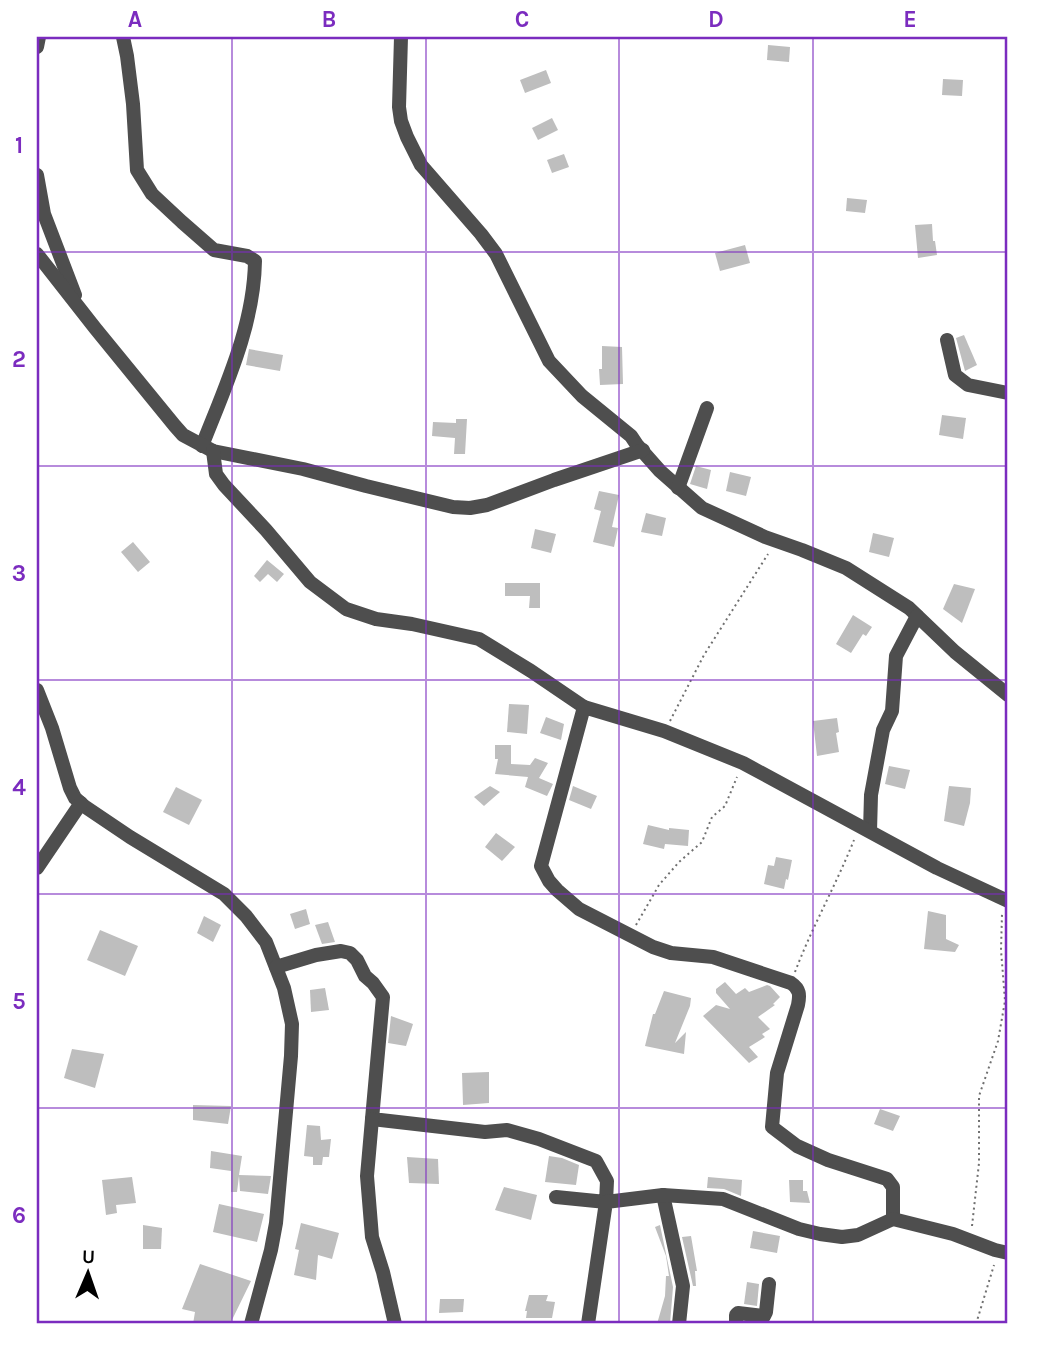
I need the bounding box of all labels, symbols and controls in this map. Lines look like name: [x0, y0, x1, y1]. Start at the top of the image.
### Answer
text: A: [128, 6, 142, 33]
text: B: [322, 6, 336, 33]
text: C: [515, 6, 529, 33]
text: D: [708, 6, 724, 33]
text: E: [903, 6, 917, 33]
text: 1: [15, 132, 23, 159]
text: 2: [12, 346, 26, 373]
text: 3: [12, 560, 26, 587]
text: 4: [12, 774, 26, 801]
text: 5: [12, 988, 26, 1015]
text: 6: [12, 1202, 26, 1229]
north arrow: [52, 1238, 122, 1308]
text: U: [82, 1246, 96, 1268]

